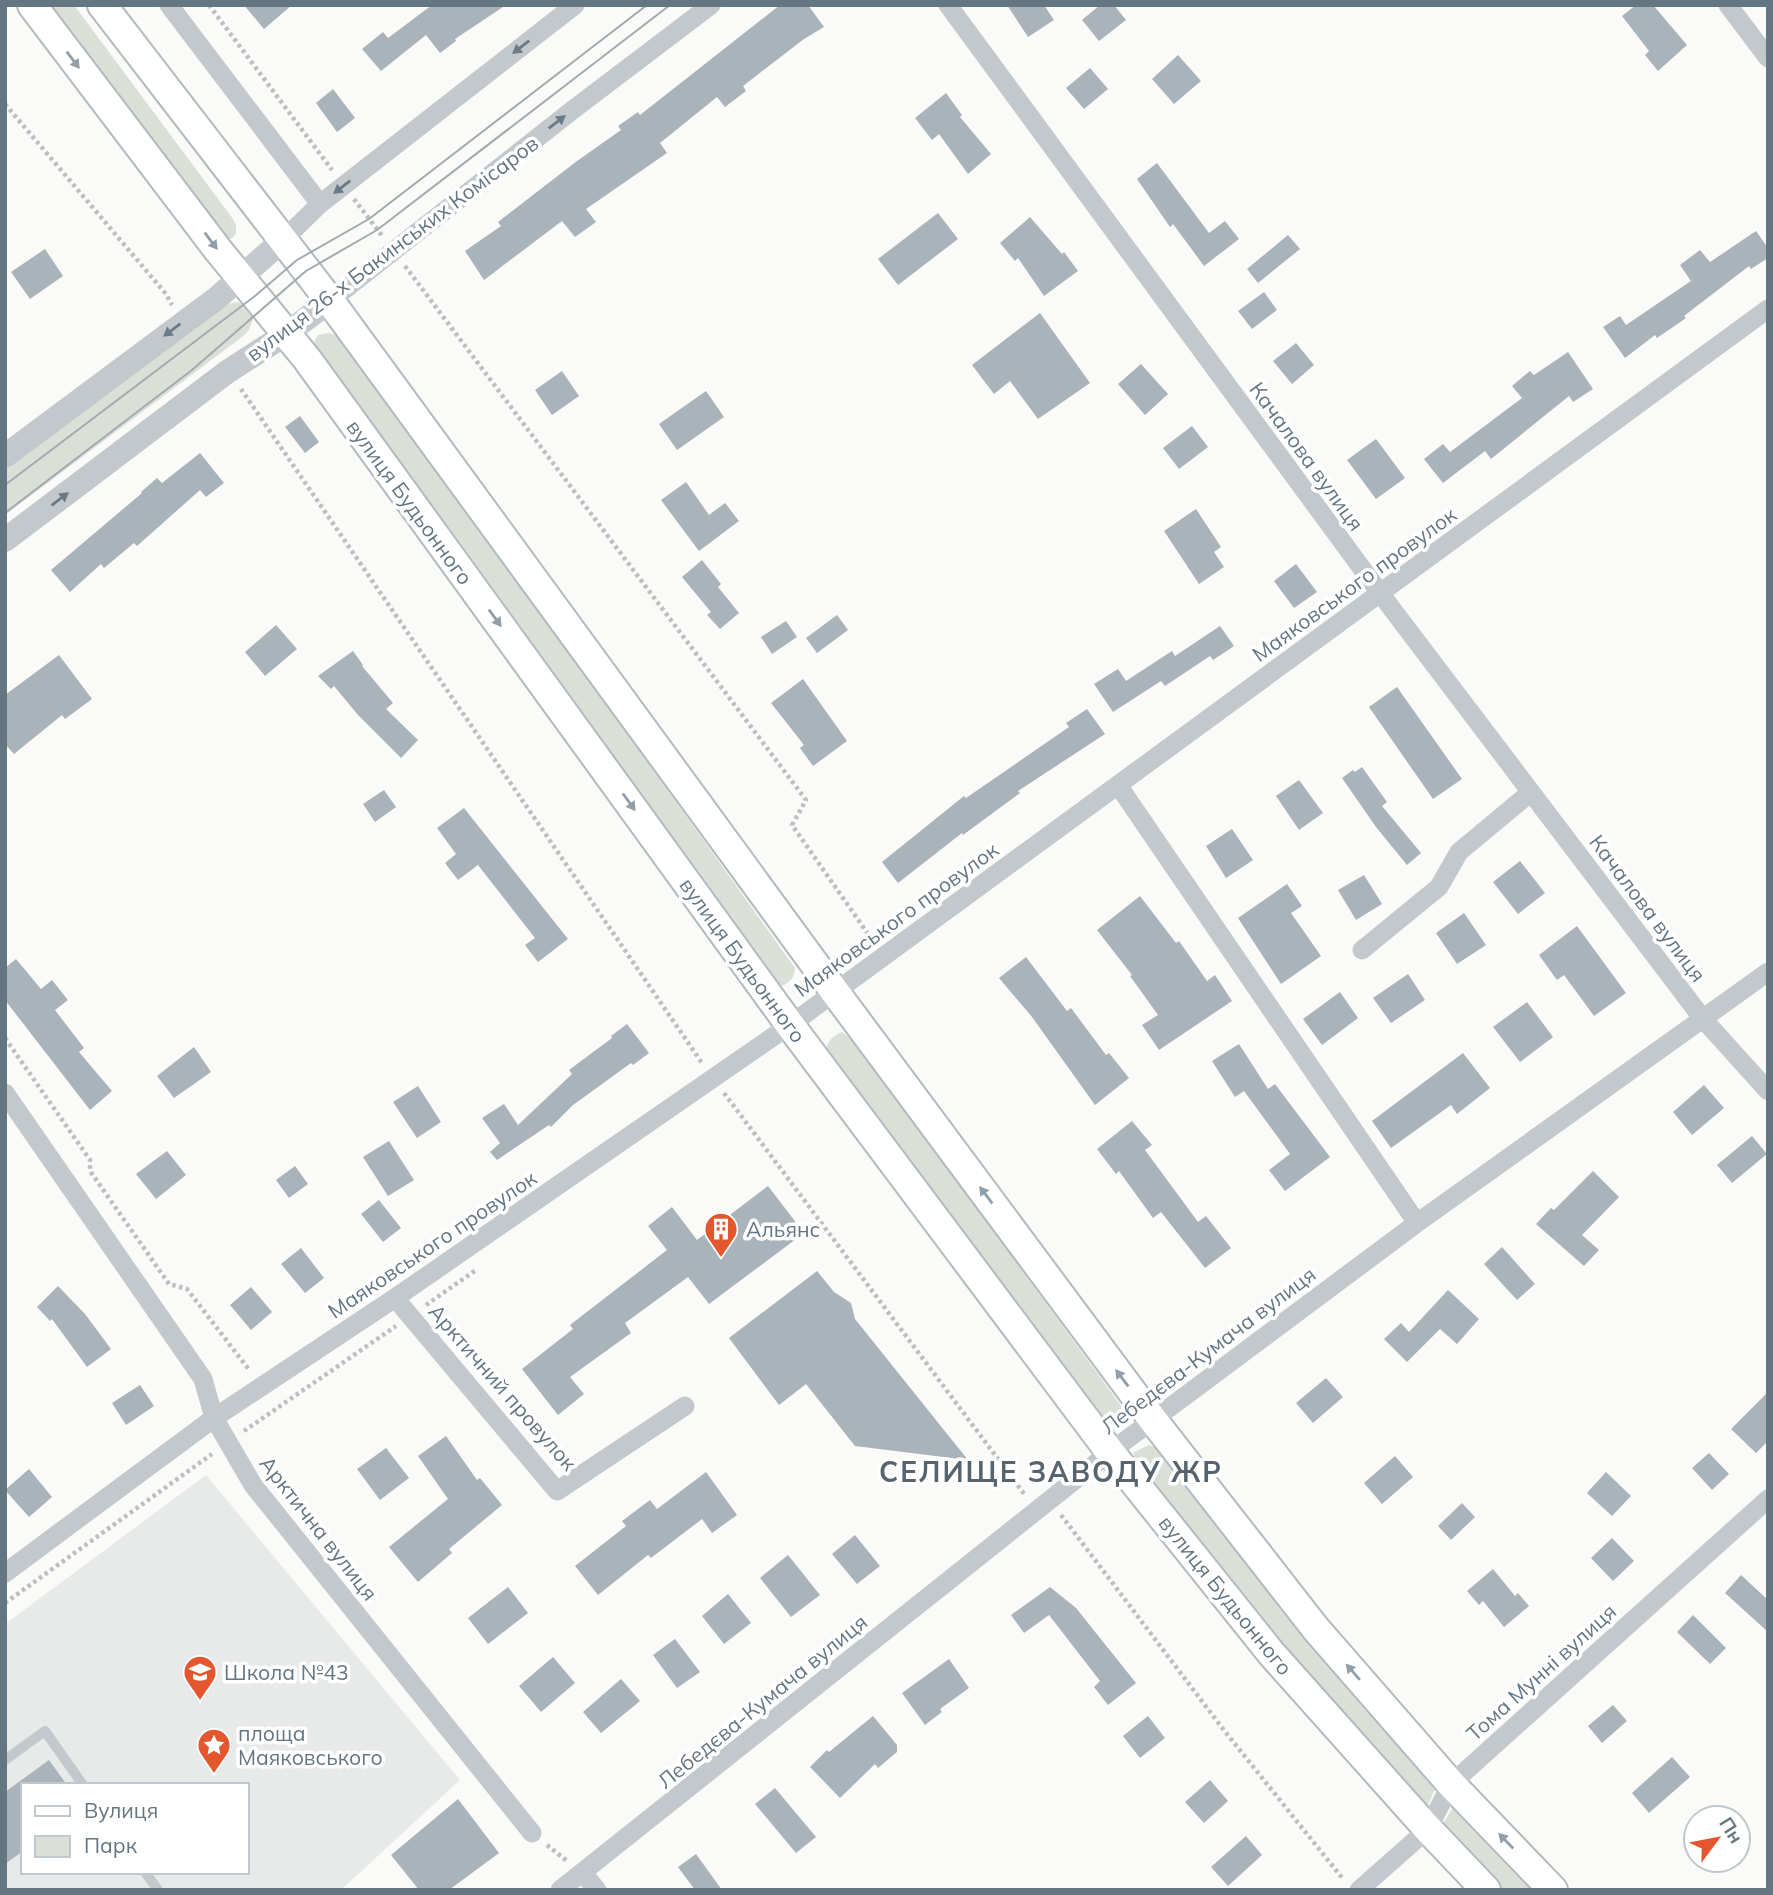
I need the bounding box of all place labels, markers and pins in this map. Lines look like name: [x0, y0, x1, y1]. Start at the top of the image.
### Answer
building icon: Альянс: [702, 1210, 740, 1259]
place label: Альянс: [746, 1216, 820, 1242]
school or university icon: Школа №43: [181, 1653, 219, 1702]
place label: Школа №43: [224, 1659, 349, 1685]
place label: площа Маяковського: [238, 1720, 383, 1770]
place icon: площа Маяковського: [195, 1726, 233, 1775]

